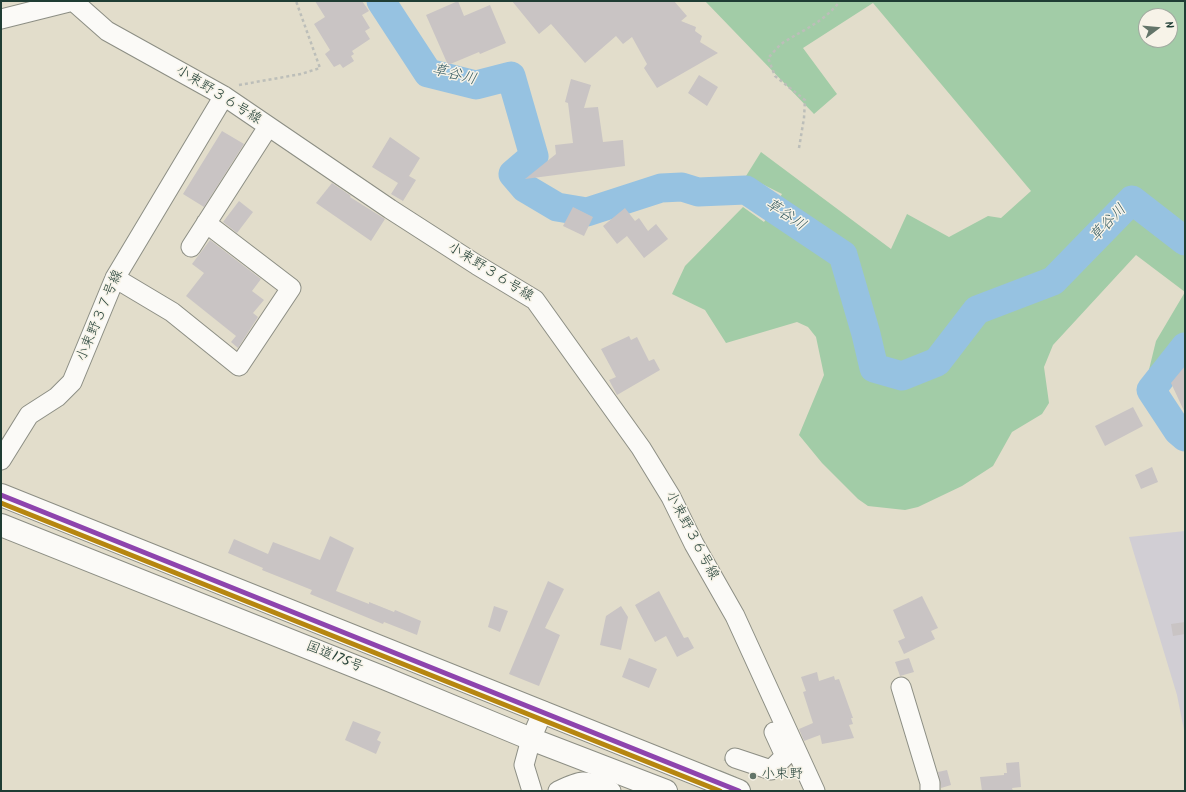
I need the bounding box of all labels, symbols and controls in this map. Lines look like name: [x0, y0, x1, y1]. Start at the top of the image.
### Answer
north arrow: [1138, 8, 1178, 48]
text: N: [1159, 19, 1178, 31]
water label: 草谷川: [430, 62, 478, 90]
street label: 小束野３６号線: [172, 63, 264, 129]
water label: 草谷川: [761, 196, 809, 236]
water label: 草谷川: [1087, 202, 1131, 246]
street label: 小束野３６号線: [444, 240, 536, 306]
street label: 小束野３７号線: [74, 268, 128, 364]
street label: 小束野３６号線: [661, 489, 721, 583]
street label: 国道175号: [303, 639, 365, 677]
place label: 小束野: [761, 768, 803, 784]
marker: 小束野: [748, 771, 758, 781]

